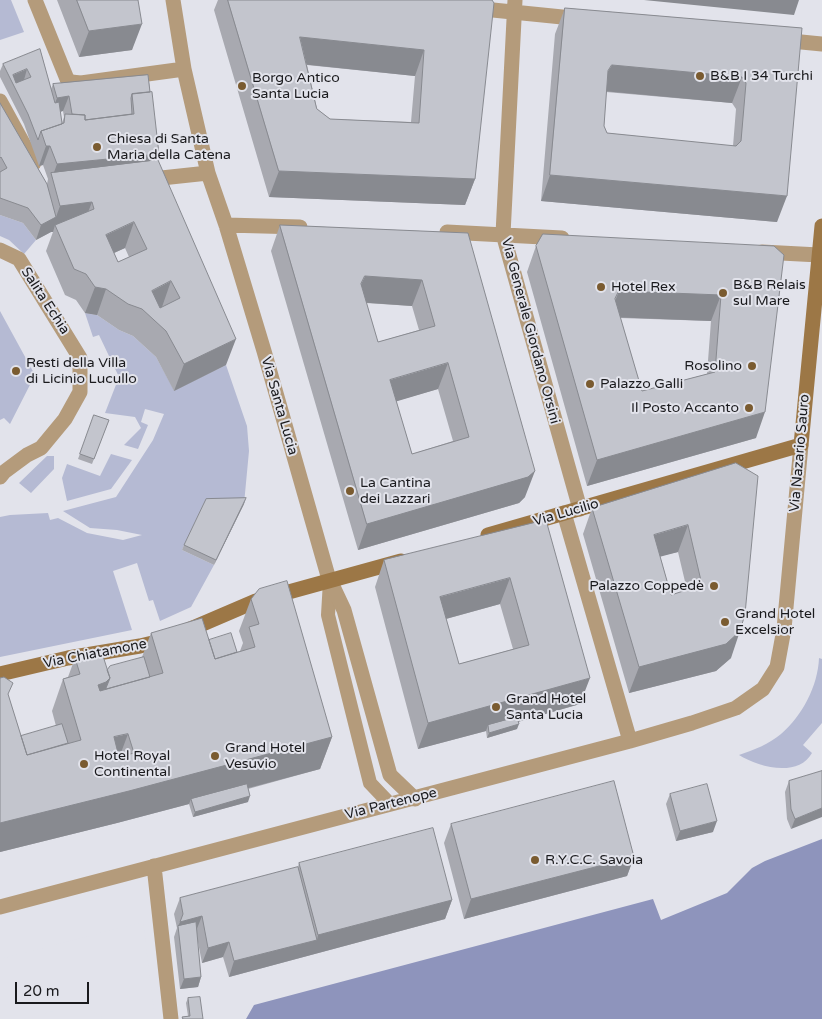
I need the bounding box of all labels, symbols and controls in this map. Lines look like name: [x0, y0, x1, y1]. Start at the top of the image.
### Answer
place label: B&B I 34 Turchi: [710, 68, 813, 84]
place label: Borgo Antico Santa Lucia: [252, 70, 340, 102]
marker: B&B I 34 Turchi: [694, 70, 706, 82]
marker: Borgo Antico Santa Lucia: [236, 80, 248, 92]
place label: Chiesa di Santa Maria della Catena: [107, 131, 231, 164]
marker: Chiesa di Santa Maria della Catena: [91, 141, 103, 153]
street label: Via Generale Giordano Orsini: [497, 236, 563, 426]
street label: Salita Echia: [17, 264, 73, 338]
place label: B&B Relais sul Mare: [733, 277, 806, 310]
place label: Hotel Rex: [611, 279, 676, 295]
marker: Hotel Rex: [595, 281, 607, 293]
marker: B&B Relais sul Mare: [717, 287, 729, 299]
place label: Resti della Villa di Licinio Lucullo: [26, 355, 137, 388]
street label: Via Santa Lucia: [257, 355, 301, 457]
place label: Rosolino: [684, 358, 742, 374]
marker: Rosolino: [746, 360, 758, 372]
marker: Resti della Villa di Licinio Lucullo: [10, 365, 22, 377]
place label: Palazzo Galli: [600, 376, 683, 392]
marker: Palazzo Galli: [584, 378, 596, 390]
street label: Via Nazario Sauro: [786, 393, 814, 513]
place label: Il Posto Accanto: [631, 400, 739, 416]
marker: Il Posto Accanto: [743, 402, 755, 414]
place label: La Cantina dei Lazzari: [360, 475, 431, 508]
marker: La Cantina dei Lazzari: [344, 485, 356, 497]
street label: Via Lucilio: [531, 496, 601, 530]
place label: Palazzo Coppedè: [589, 578, 704, 594]
marker: Palazzo Coppedè: [708, 580, 720, 592]
place label: Grand Hotel Excelsior: [735, 606, 815, 638]
marker: Grand Hotel Excelsior: [719, 616, 731, 628]
street label: Via Chiatamone: [42, 636, 148, 672]
place label: Grand Hotel Santa Lucia: [506, 691, 586, 724]
marker: Grand Hotel Santa Lucia: [490, 701, 502, 713]
place label: Grand Hotel Vesuvio: [225, 740, 305, 772]
place label: Hotel Royal Continental: [94, 748, 171, 780]
marker: Grand Hotel Vesuvio: [209, 750, 221, 762]
marker: Hotel Royal Continental: [78, 758, 90, 770]
street label: Via Partenope: [343, 785, 439, 823]
place label: R.Y.C.C. Savoia: [545, 852, 643, 868]
marker: R.Y.C.C. Savoia: [529, 854, 541, 866]
scale bar: [18, 972, 91, 1004]
text: 20 m: [23, 982, 60, 1000]

